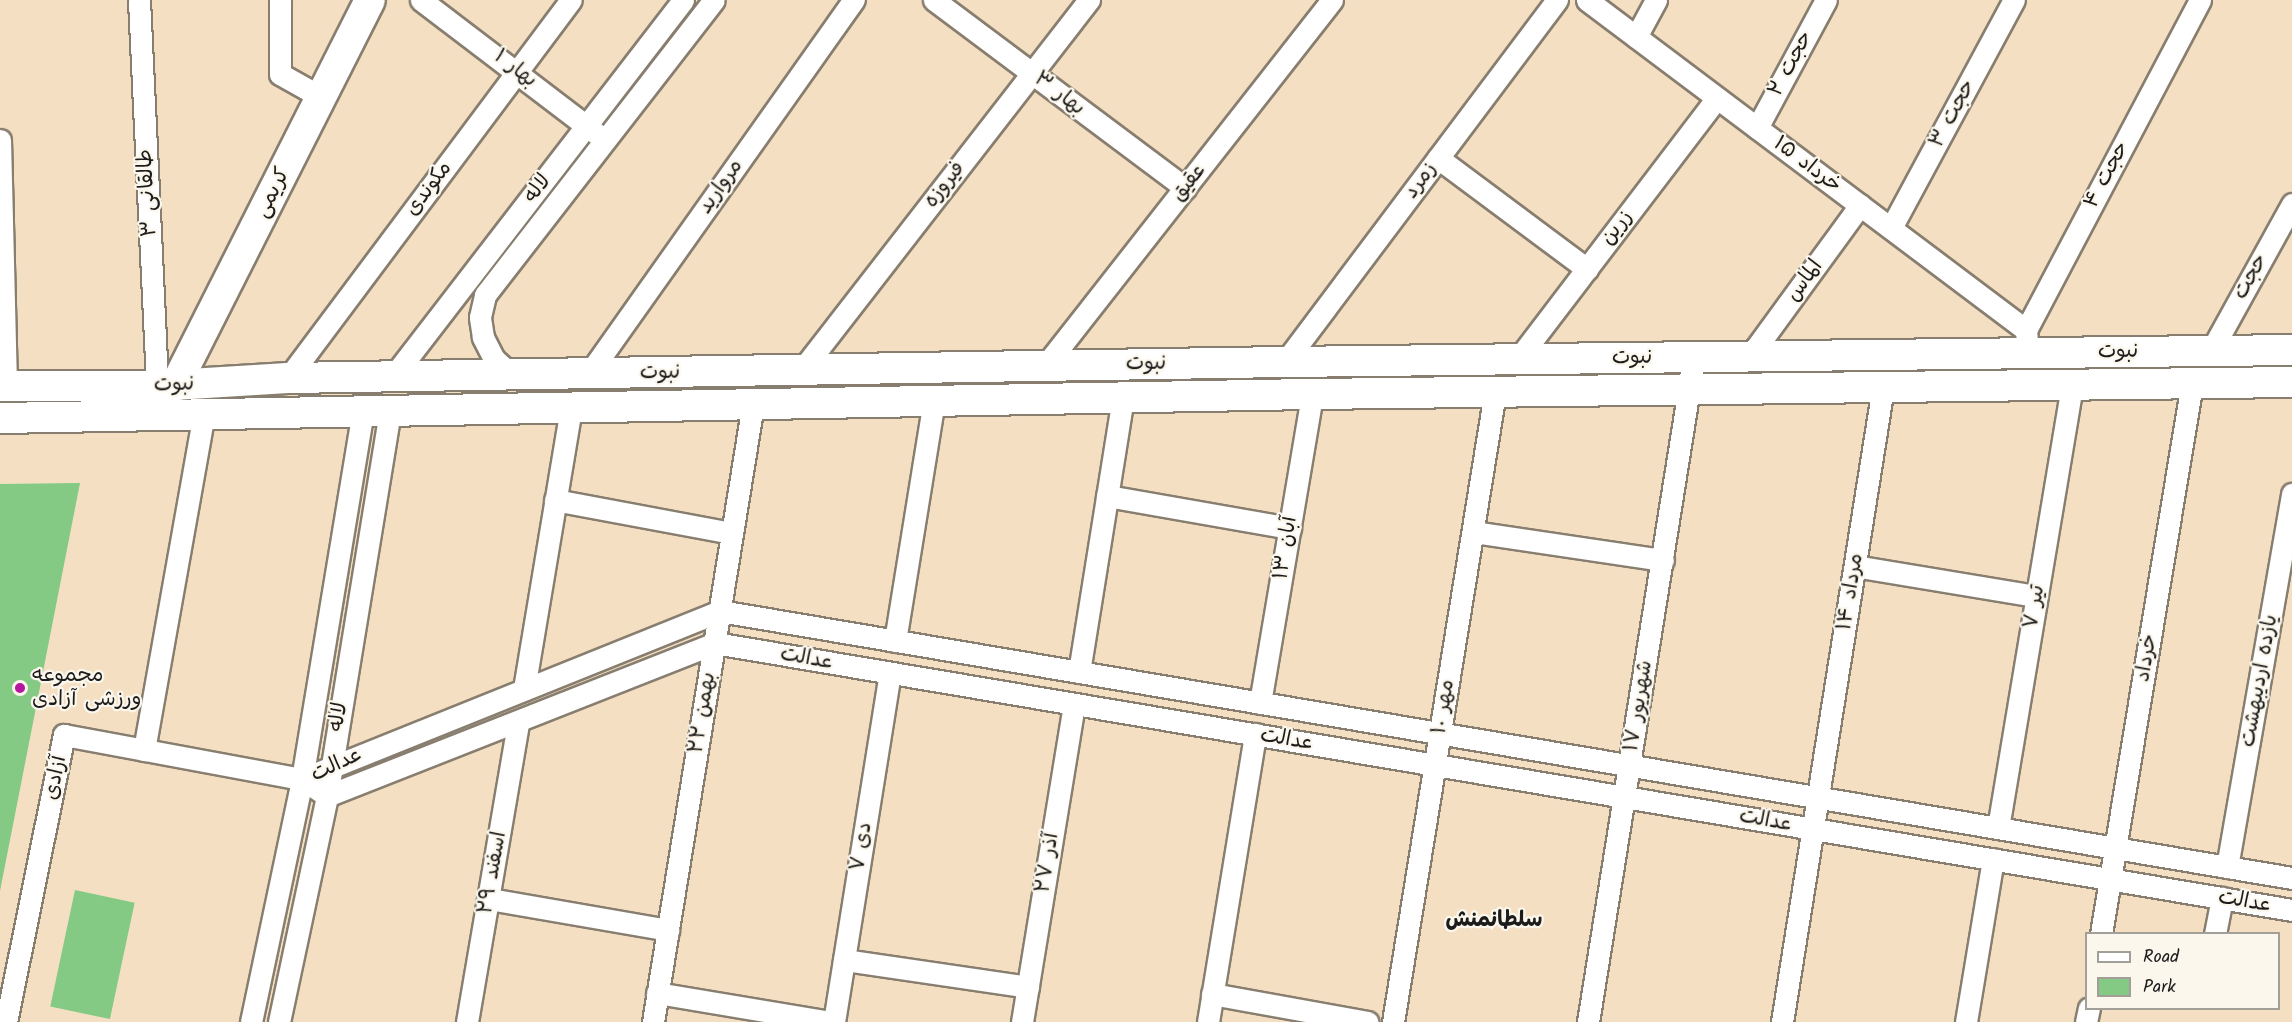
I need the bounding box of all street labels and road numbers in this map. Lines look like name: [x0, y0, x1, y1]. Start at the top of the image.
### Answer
street label: حجت ۲: [1763, 27, 1819, 101]
street label: بهار ۱: [488, 45, 542, 93]
street label: بهار ۳: [1028, 67, 1090, 121]
street label: حجت ۳: [1925, 76, 1981, 152]
street label: ۱۵ خرداد: [1768, 131, 1846, 199]
street label: حجت ۴: [2079, 137, 2135, 213]
street label: طالقانی ۳: [133, 148, 163, 238]
street label: مروارید: [693, 155, 749, 219]
street label: مکوندی: [400, 157, 458, 221]
street label: فیروزه: [919, 157, 971, 213]
street label: زمرد: [1399, 158, 1443, 204]
street label: عقیق: [1166, 159, 1212, 207]
street label: کریمی: [250, 164, 296, 222]
street label: لاله: [519, 170, 557, 208]
street label: زرین: [1596, 205, 1638, 251]
street label: حجت: [2228, 250, 2274, 304]
street label: الماس: [1781, 255, 1829, 307]
street label: نبوت: [2098, 339, 2138, 365]
street label: نبوت: [1612, 345, 1652, 371]
street label: نبوت: [1126, 351, 1166, 377]
street label: نبوت: [640, 360, 680, 386]
street label: نبوت: [153, 372, 195, 398]
street label: ۱۳ آبان: [1269, 515, 1303, 581]
street label: ۱۴ مرداد: [1832, 552, 1870, 632]
street label: ۷ تیر: [2019, 583, 2051, 631]
street label: یازده اردیبهشت: [2236, 613, 2284, 749]
street label: خرداد: [2131, 632, 2163, 684]
street label: عدالت: [778, 642, 836, 676]
street label: ۱۷ شهریور: [1619, 659, 1659, 753]
street label: ۲۲ بهمن: [684, 671, 722, 755]
street label: ۱۰ مهر: [1427, 678, 1461, 736]
street label: لاله: [324, 700, 354, 734]
street label: عدالت: [1258, 723, 1316, 757]
street label: عدالت: [307, 742, 367, 788]
street label: آزادی: [39, 754, 73, 802]
street label: عدالت: [1737, 804, 1795, 838]
street label: ۷ دی: [846, 821, 878, 873]
street label: ۲۹ اسفند: [473, 830, 513, 916]
street label: ۲۷ آذر: [1031, 831, 1065, 895]
street label: عدالت: [2216, 885, 2274, 919]

